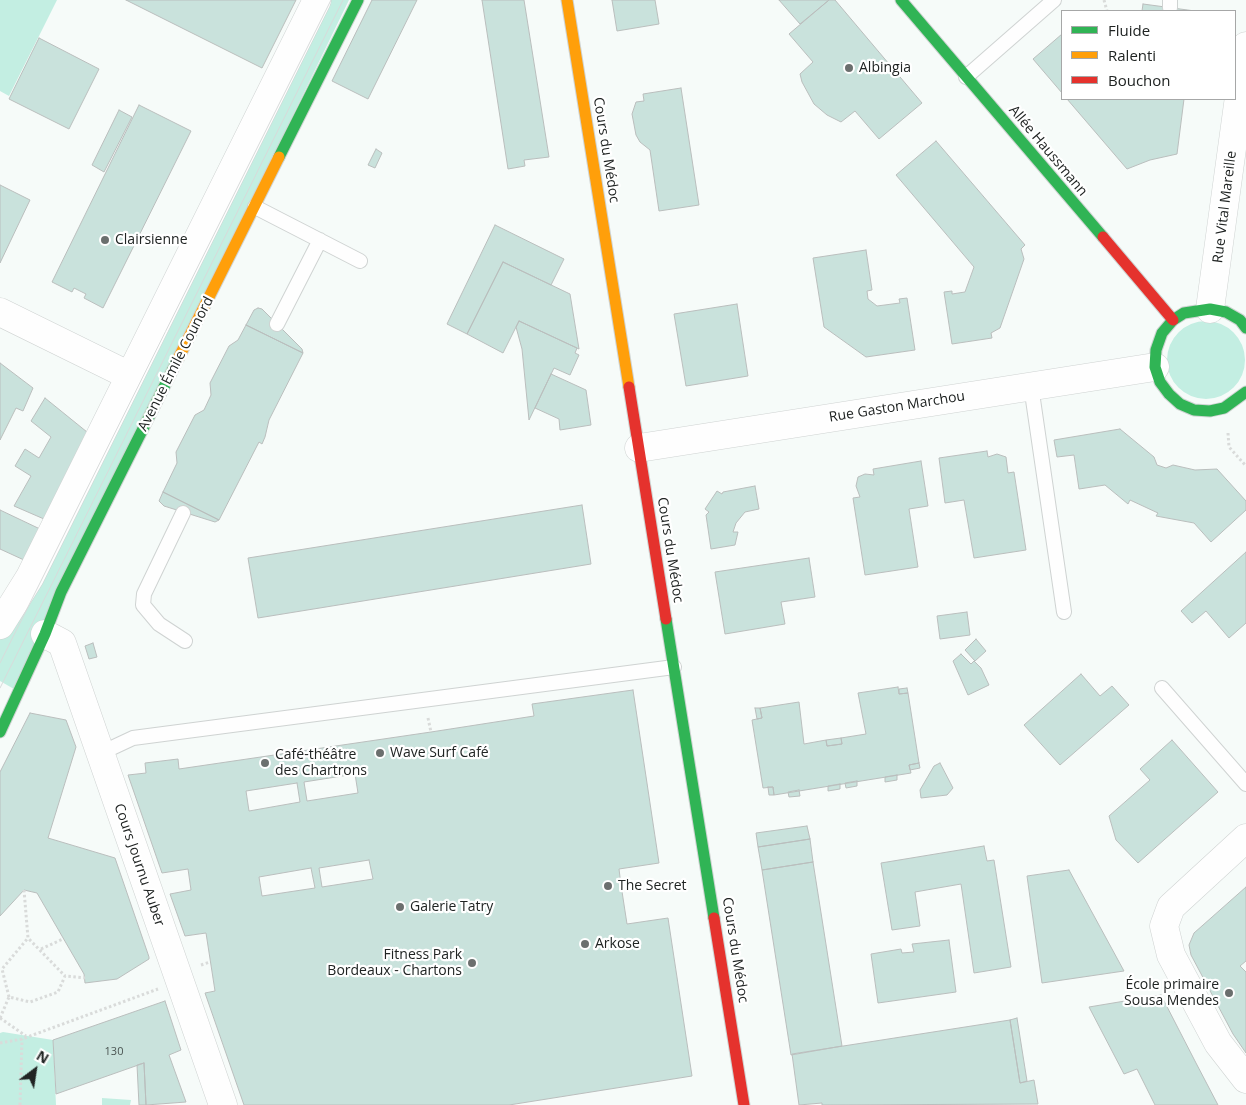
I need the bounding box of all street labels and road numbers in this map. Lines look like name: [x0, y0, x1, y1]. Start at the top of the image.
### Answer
street label: Cours du Médoc: [589, 96, 623, 204]
street label: Allée Haussmann: [1005, 102, 1091, 200]
street label: Rue Vital Mareille: [1210, 150, 1240, 264]
street label: Avenue Émile Counord: [135, 294, 217, 434]
street label: Rue Gaston Marchou: [828, 388, 966, 426]
street label: Cours du Médoc: [653, 496, 687, 604]
street label: Cours Journu Auber: [110, 801, 168, 929]
street label: Cours du Médoc: [718, 896, 752, 1004]

